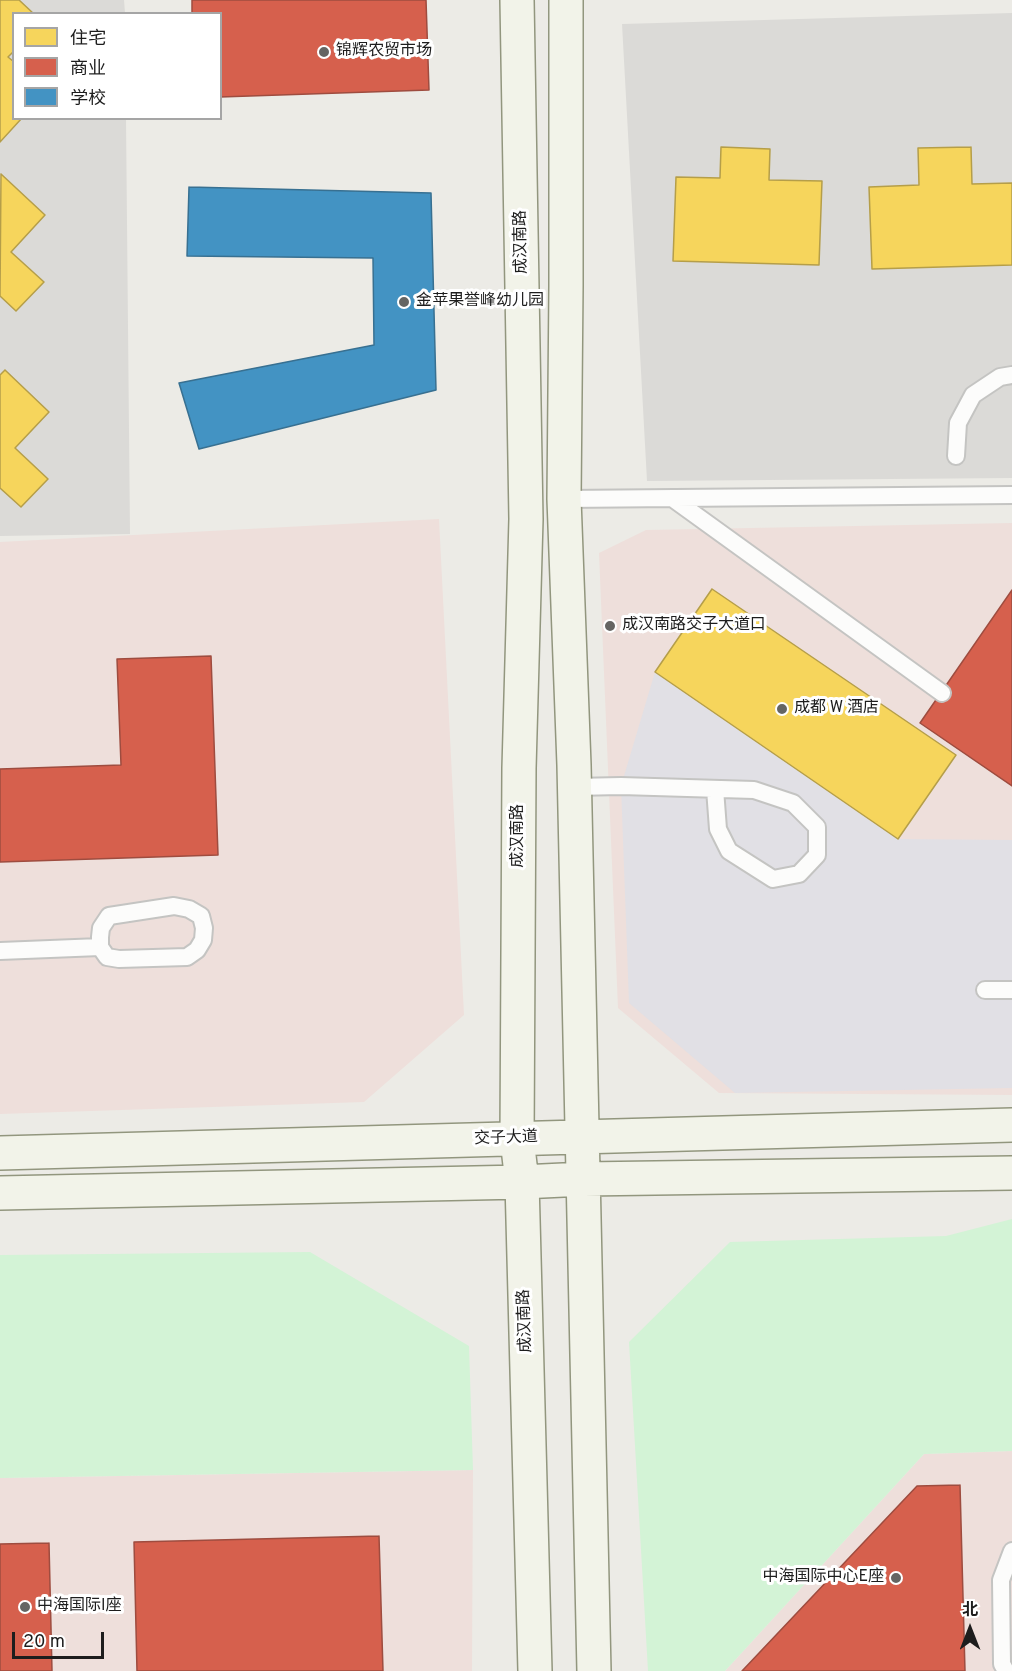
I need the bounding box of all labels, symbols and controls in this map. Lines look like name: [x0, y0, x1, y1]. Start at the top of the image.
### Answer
legend: [12, 12, 222, 120]
text: 住宅: [70, 28, 106, 51]
place label: 锦辉农贸市场: [336, 42, 432, 62]
marker: 锦辉农贸市场: [317, 45, 331, 59]
text: 商业: [70, 58, 106, 81]
text: 学校: [70, 88, 106, 111]
street label: 成汉南路: [512, 210, 532, 274]
place label: 金苹果誉峰幼儿园: [416, 292, 544, 312]
marker: 金苹果誉峰幼儿园: [397, 295, 411, 309]
place label: 成汉南路交子大道口: [622, 616, 766, 636]
marker: 成汉南路交子大道口: [603, 619, 617, 633]
place label: 成都 W 酒店: [794, 699, 879, 719]
marker: 成都 W 酒店: [775, 702, 789, 716]
street label: 成汉南路: [509, 804, 529, 868]
street label: 交子大道: [474, 1128, 538, 1150]
street label: 成汉南路: [515, 1289, 537, 1353]
place label: 中海国际中心E座: [762, 1568, 884, 1588]
marker: 中海国际中心E座: [889, 1571, 903, 1585]
place label: 中海国际I座: [37, 1597, 122, 1617]
north arrow: [940, 1599, 1000, 1659]
marker: 中海国际I座: [18, 1600, 32, 1614]
text: 北: [962, 1601, 978, 1621]
scale bar: [15, 1620, 106, 1658]
text: 20 m: [23, 1631, 65, 1654]

